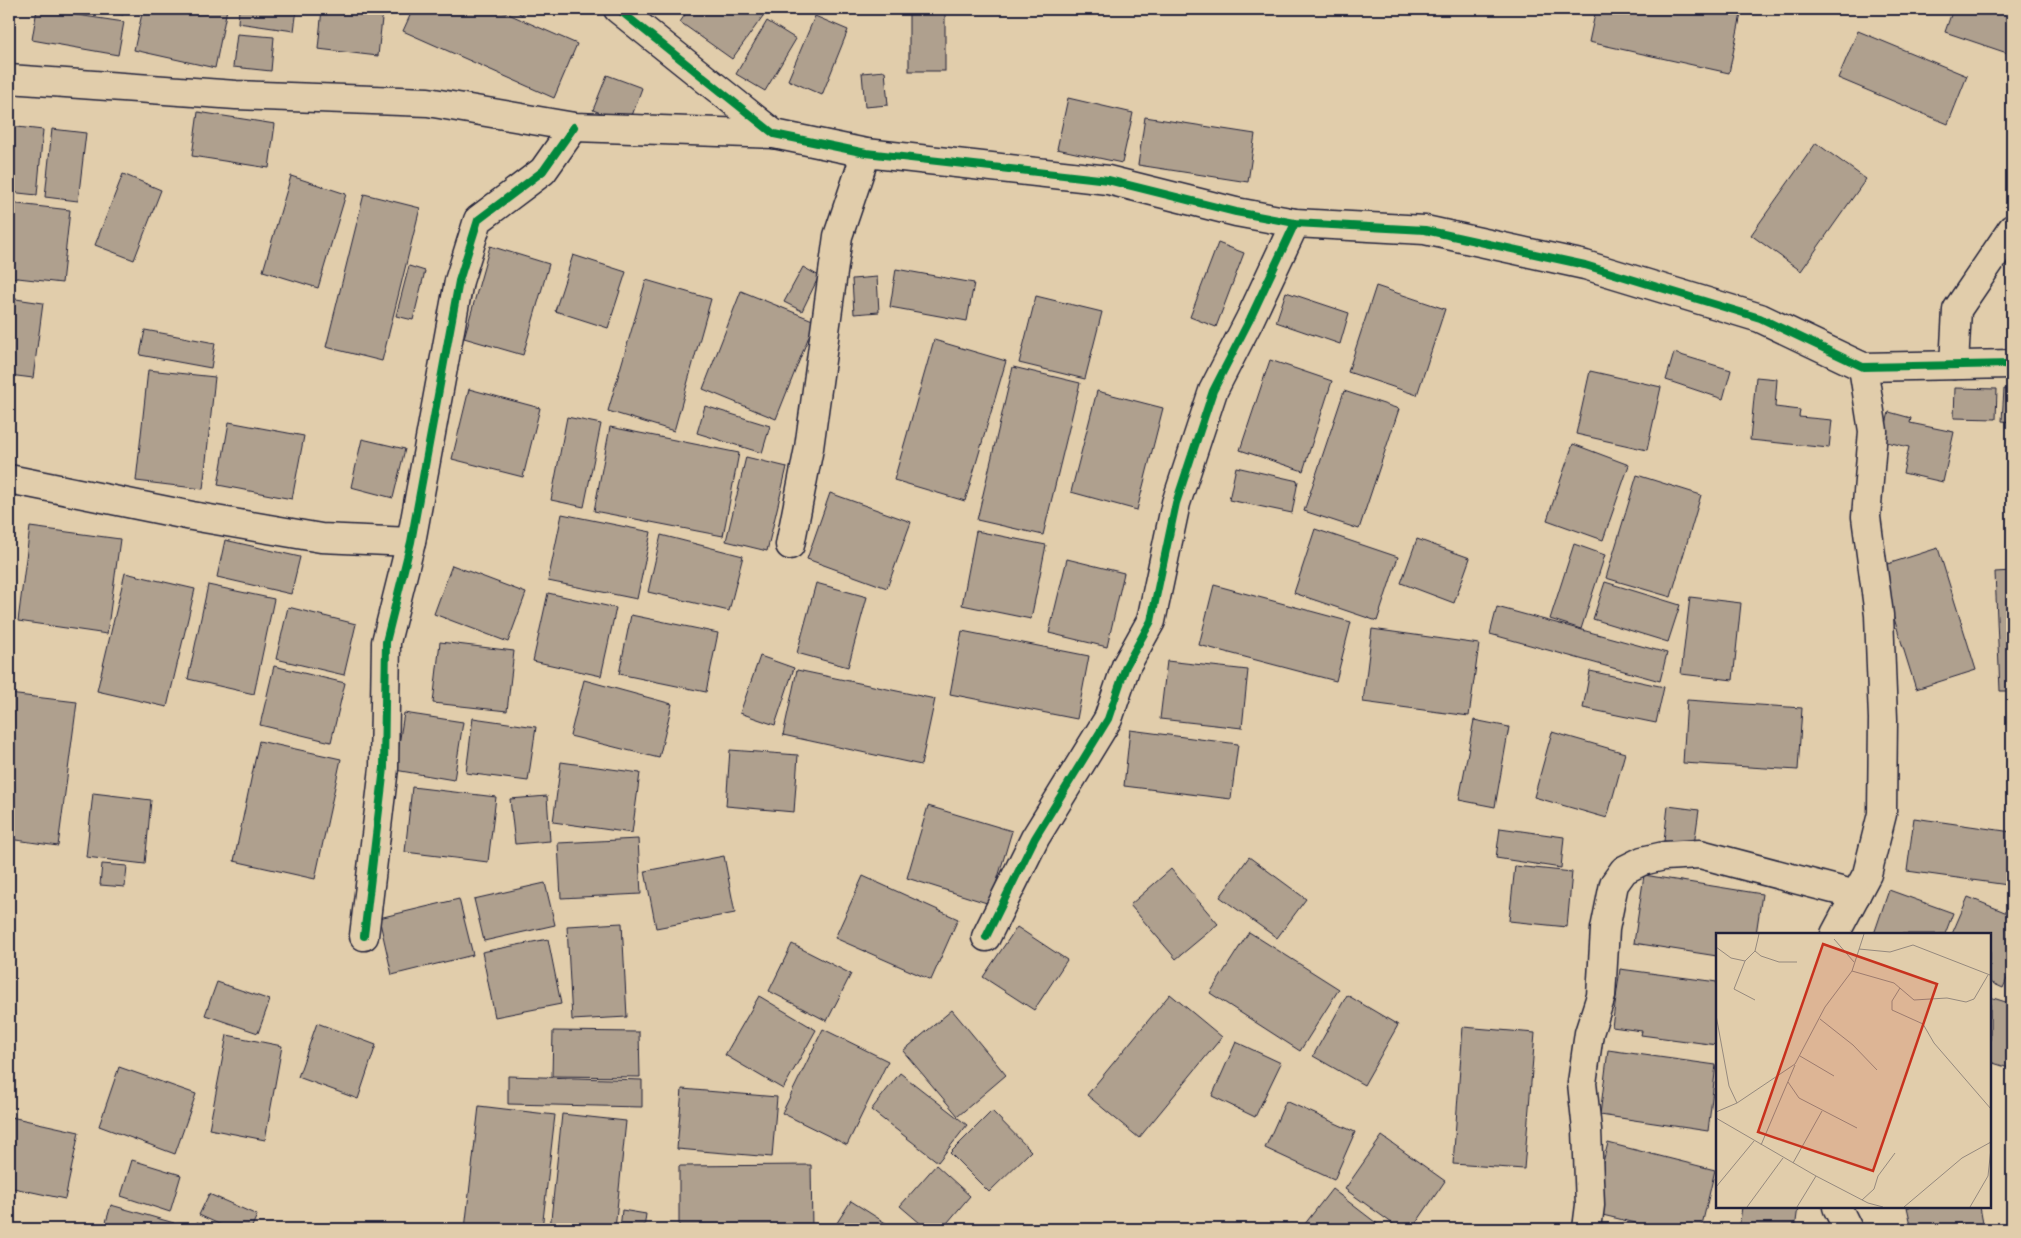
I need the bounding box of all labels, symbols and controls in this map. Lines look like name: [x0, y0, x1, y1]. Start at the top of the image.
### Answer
inset map: [1716, 933, 1991, 1208]

